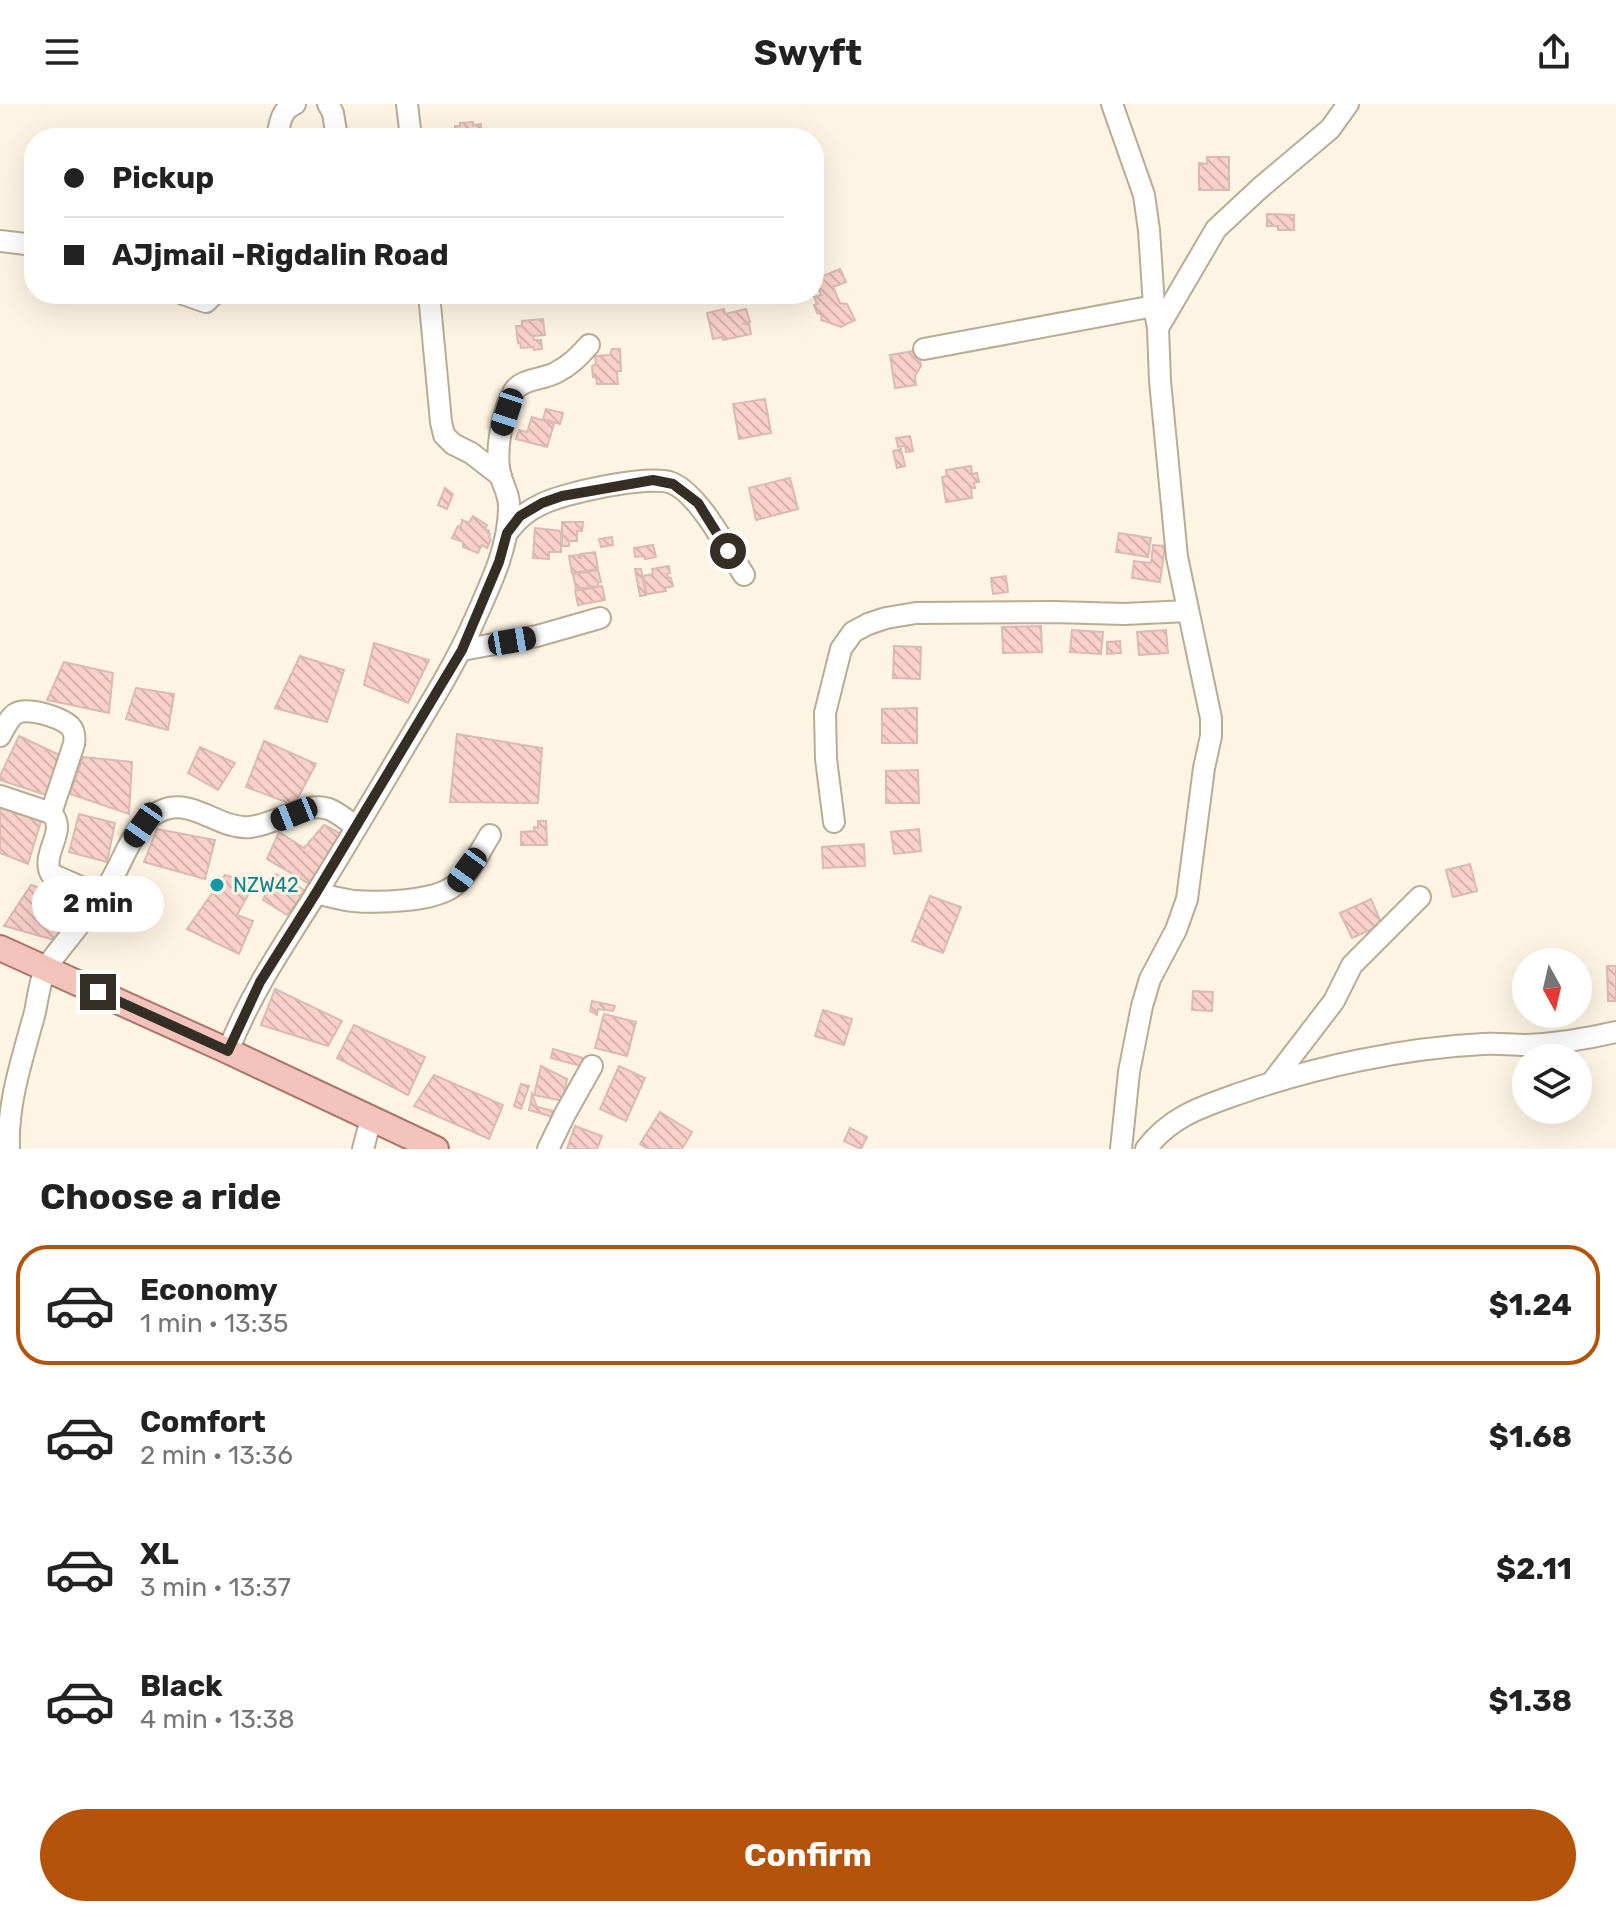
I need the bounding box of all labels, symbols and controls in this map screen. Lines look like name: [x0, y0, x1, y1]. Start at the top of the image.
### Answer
icon: menu: [40, 30, 84, 74]
icon: share: [1532, 30, 1576, 74]
text: Swyft: [754, 31, 862, 74]
text: Pickup: [112, 160, 214, 196]
text: AJjmail -Rigdalin Road: [112, 237, 449, 273]
car: [488, 385, 526, 439]
route start: [710, 533, 746, 569]
car: [486, 625, 538, 657]
car: [267, 794, 321, 834]
car: [119, 798, 167, 852]
car: [443, 844, 491, 896]
place label: NZW42: [233, 873, 299, 897]
callout: 2 min: [32, 876, 164, 932]
marker: NZW42: [208, 876, 226, 894]
text: 2 min: [63, 888, 133, 919]
north arrow: [1512, 948, 1592, 1028]
map controls: [1512, 948, 1592, 1124]
route end: [80, 974, 116, 1010]
button: layers: [1512, 1044, 1592, 1124]
text: Choose a ride: [40, 1175, 281, 1218]
icon: car: [44, 1269, 116, 1341]
text: Economy: [140, 1272, 278, 1308]
text: $1.24: [1489, 1287, 1572, 1323]
text: 1 min · 13:35: [140, 1308, 288, 1339]
icon: car: [44, 1401, 116, 1473]
text: Comfort: [140, 1404, 266, 1440]
text: $1.68: [1489, 1419, 1572, 1455]
text: 2 min · 13:36: [140, 1440, 293, 1471]
icon: car: [44, 1533, 116, 1605]
text: XL: [140, 1536, 179, 1572]
text: $2.11: [1496, 1551, 1572, 1587]
text: 3 min · 13:37: [140, 1572, 291, 1603]
icon: car: [44, 1665, 116, 1737]
text: Black: [140, 1668, 223, 1704]
text: $1.38: [1488, 1683, 1572, 1719]
text: 4 min · 13:38: [140, 1704, 295, 1735]
button: Confirm: [40, 1809, 1576, 1901]

